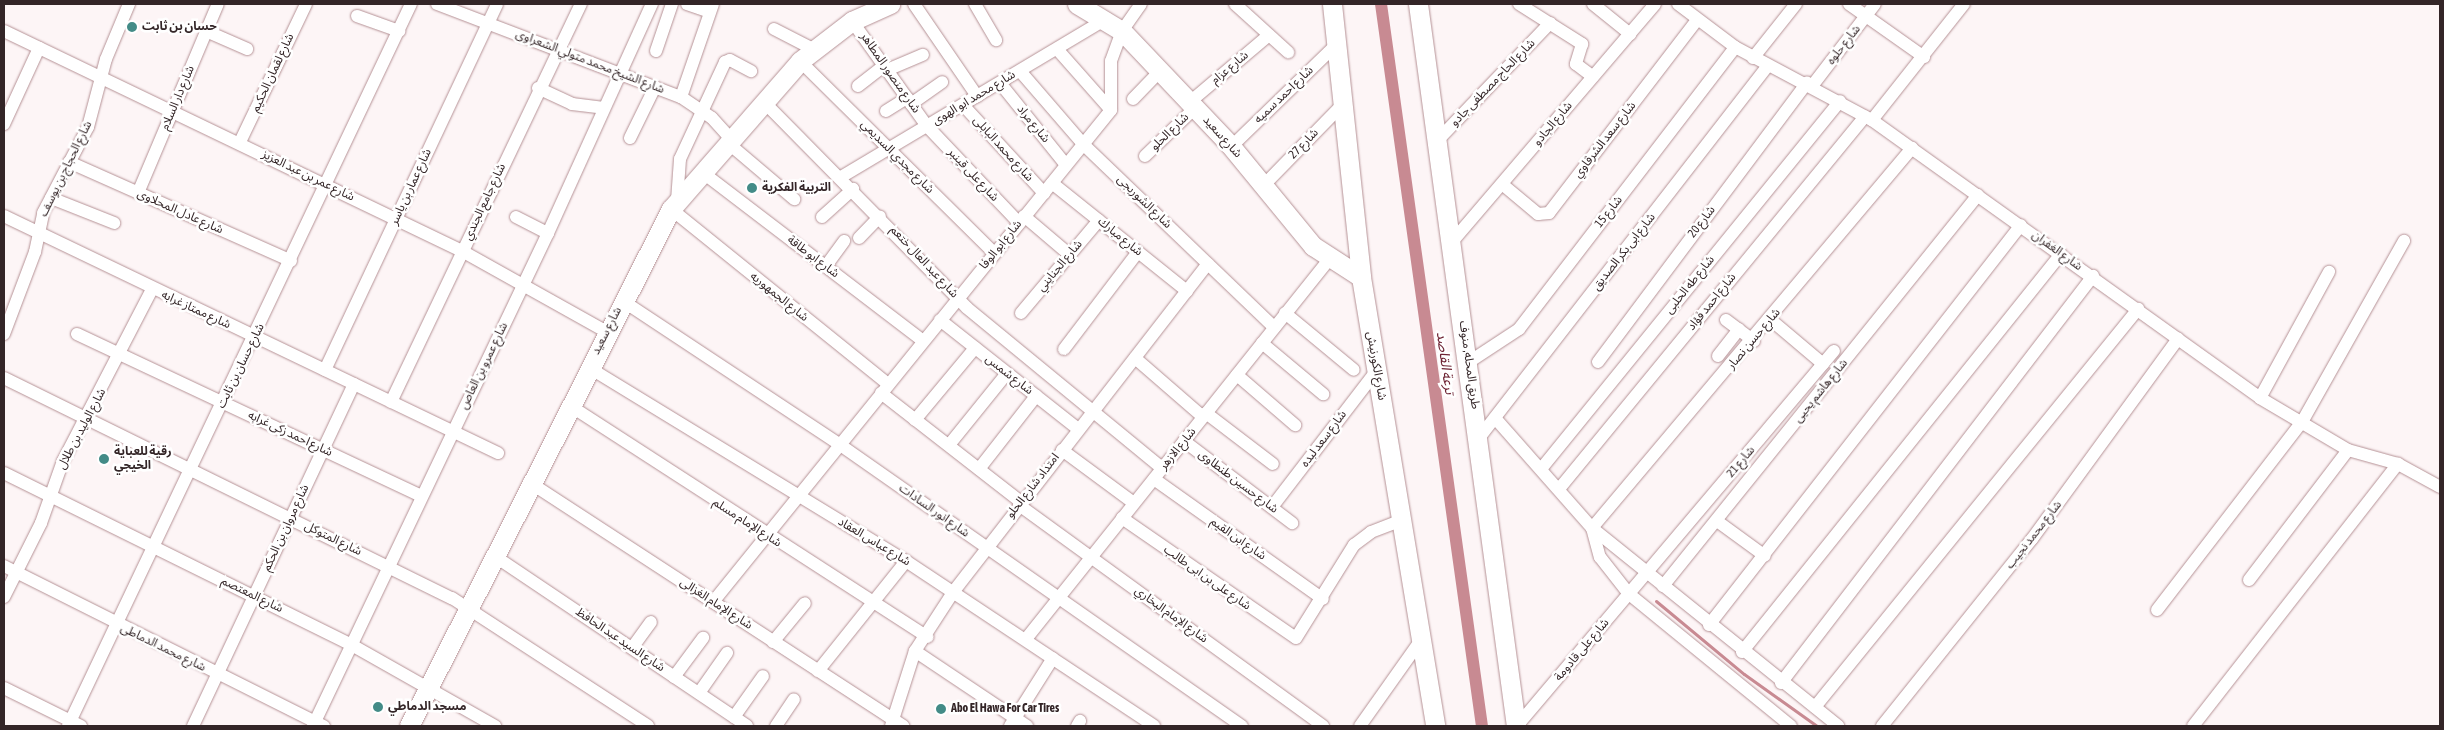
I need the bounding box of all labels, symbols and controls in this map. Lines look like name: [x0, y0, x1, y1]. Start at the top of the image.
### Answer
place label: حسان بن ثابت: [142, 20, 217, 34]
marker: حسان بن ثابت: [126, 21, 138, 33]
street label: شارع حلوه: [1824, 22, 1864, 68]
street label: شارع الشيخ محمد متولي الشعراوى: [514, 27, 666, 97]
street label: شارع منصور المطاهر: [857, 30, 923, 116]
street label: شارع لقمان الحكيم: [248, 31, 298, 115]
street label: شارع الحاج مصطفى جادو: [1448, 36, 1538, 130]
street label: شارع عزام: [1208, 48, 1252, 88]
street label: شارع احمد سميه: [1251, 63, 1317, 127]
street label: شارع دار السلام: [158, 64, 198, 132]
street label: شارع محمد ابو الهوى: [930, 68, 1018, 128]
street label: شارع الجادو: [1530, 99, 1576, 149]
street label: شارع سعد الشرقاوي: [1571, 99, 1639, 181]
street label: شارع مراد: [1013, 102, 1053, 146]
street label: شارع الحلو: [1148, 110, 1192, 154]
street label: شارع محمد البابلى: [970, 113, 1036, 185]
street label: شارع سعيد: [1199, 113, 1245, 161]
street label: شارع مجدي السديمي: [857, 117, 937, 197]
street label: شارع الحجاج بن يوسف: [37, 119, 95, 219]
street label: شارع 27: [1286, 126, 1322, 162]
street label: شارع على قينبر: [945, 145, 1001, 205]
street label: شارع عمر بن عبد العزيز: [259, 147, 357, 205]
street label: شارع عمار بن ياسر: [387, 147, 435, 227]
street label: شارع جامع الجندي: [461, 161, 509, 243]
street label: شارع الشوربجى: [1114, 172, 1174, 232]
place label: التربية الفكرية: [762, 181, 831, 195]
marker: التربية الفكرية: [746, 182, 758, 194]
street label: شارع عادل المحلاوى: [135, 187, 225, 237]
street label: شارع 15: [1592, 193, 1626, 231]
street label: شارع 20: [1685, 203, 1719, 241]
street label: شارع ابى بكر الصديق: [1589, 210, 1659, 294]
street label: شارع مبارك: [1095, 215, 1145, 259]
street label: شارع ابو الوفا: [977, 218, 1025, 272]
street label: شارع عبد العال ختعم: [887, 223, 961, 301]
street label: شارع الغفران: [2029, 228, 2085, 274]
street label: شارع ابو طاقة: [784, 233, 842, 281]
street label: شارع الجنايني: [1034, 237, 1086, 295]
street label: شارع طه الحلبى: [1662, 253, 1718, 317]
street label: شارع الجمهوريه: [747, 269, 811, 325]
street label: شارع احمد فؤاد: [1685, 270, 1739, 334]
street label: شارع ممتاز غرابه: [159, 288, 233, 332]
street label: شارع سعيد: [589, 305, 625, 357]
street label: شارع حسن نصار: [1724, 306, 1784, 372]
street label: شارع عمرو بن العاص: [457, 320, 511, 412]
street label: طريق المحله, منوف: [1456, 320, 1482, 410]
street label: شارع حسان بن ثابت: [214, 321, 268, 411]
street label: شارع الكورنيش: [1363, 330, 1389, 402]
water label: ترعة القاصد: [1433, 331, 1459, 395]
street label: شارع شمس: [982, 352, 1036, 398]
street label: شارع هاشم يحيى: [1791, 356, 1851, 426]
street label: شارع الوليد بن طلال: [55, 386, 109, 472]
street label: شارع احمد زكى غرابه: [245, 408, 335, 460]
street label: شارع سعد لبده: [1298, 408, 1350, 470]
street label: شارع الازهر: [1157, 425, 1199, 473]
street label: شارع 21: [1724, 443, 1758, 481]
place label: رقية للعباية الخيجي: [114, 445, 172, 473]
street label: شارع حسين طنطاوى: [1195, 447, 1281, 517]
street label: امتداد شارع الحلو: [1003, 451, 1063, 521]
marker: رقية للعباية الخيجي: [98, 453, 110, 465]
street label: شارع انور السادات: [896, 481, 972, 541]
street label: شارع مروان بن الحكم: [260, 482, 312, 574]
street label: شارع الإمام مسلم: [710, 495, 784, 551]
street label: شارع محمد نجيب: [2003, 498, 2065, 572]
street label: شارع عباس العقاد: [835, 515, 913, 569]
street label: شارع ابن القيم: [1207, 515, 1269, 563]
street label: شارع المتوكل: [302, 519, 364, 559]
street label: شارع على بن ابى طالب: [1161, 543, 1253, 613]
street label: شارع المعتصم: [219, 574, 285, 616]
street label: شارع الإمام الغزالى: [677, 575, 755, 633]
street label: شارع الإمام البخاري: [1132, 584, 1210, 646]
street label: شارع السيد عبد الحافظ: [573, 605, 667, 675]
street label: شارع على قادومة: [1552, 616, 1612, 684]
street label: شارع محمد الدماطى: [118, 621, 208, 675]
place label: مسجد الدماطي: [388, 700, 466, 714]
marker: مسجد الدماطي: [372, 701, 384, 713]
place label: Abo El Hawa For Car Tires: [951, 702, 1059, 716]
marker: Abo El Hawa For Car Tires: [935, 703, 947, 715]

